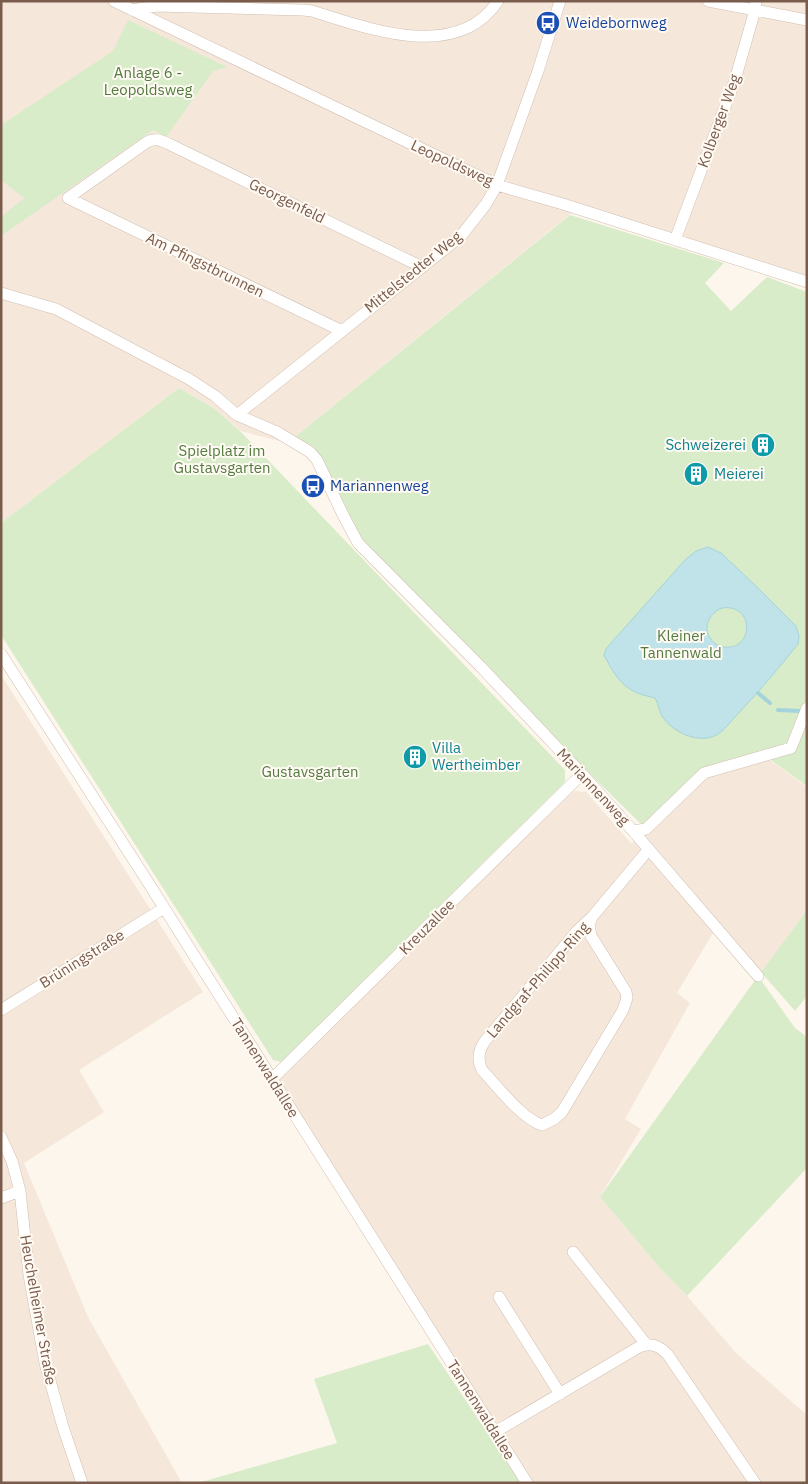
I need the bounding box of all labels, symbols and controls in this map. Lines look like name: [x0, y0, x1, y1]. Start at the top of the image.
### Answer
bus stop icon: Weidebornweg: [535, 10, 561, 36]
place label: Weidebornweg: [566, 13, 667, 32]
park label: Anlage 6 - Leopoldsweg: [104, 63, 192, 99]
street label: Kolberger Weg: [693, 71, 744, 170]
street label: Leopoldsweg: [408, 135, 496, 190]
street label: Georgenfeld: [246, 174, 329, 227]
street label: Mittelstedter Weg: [360, 227, 465, 317]
street label: Am Pfingstbrunnen: [143, 228, 267, 301]
building icon: Schweizerei: [750, 432, 776, 458]
place label: Schweizerei: [665, 435, 746, 454]
park label: Spielplatz im Gustavsgarten: [173, 441, 271, 477]
building icon: Meierei: [683, 461, 709, 487]
place label: Meierei: [714, 464, 764, 483]
bus stop icon: Mariannenweg: [300, 473, 326, 499]
place label: Mariannenweg: [330, 476, 429, 495]
park label: Kleiner Tannenwald: [640, 626, 722, 662]
place label: Villa Wertheimber: [432, 738, 521, 774]
building icon: Villa Wertheimber: [402, 744, 428, 770]
street label: Mariannenweg: [553, 744, 634, 829]
park label: Gustavsgarten: [261, 762, 359, 781]
street label: Kreuzallee: [395, 895, 458, 958]
street label: Landgraf-Philipp-Ring: [482, 918, 593, 1042]
street label: Brüningstraße: [36, 925, 128, 992]
street label: Tannenwaldallee: [227, 1014, 304, 1121]
street label: Heuchelheimer Straße: [16, 1233, 61, 1386]
street label: Tannenwaldallee: [443, 1356, 520, 1463]

